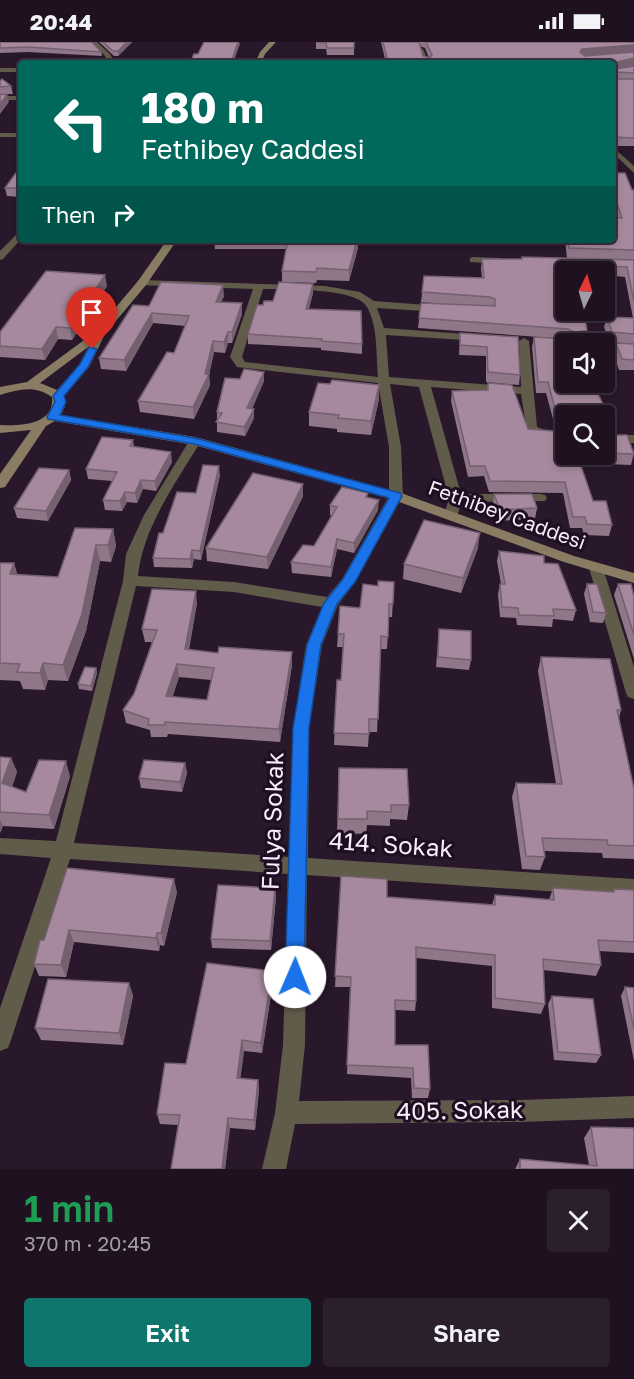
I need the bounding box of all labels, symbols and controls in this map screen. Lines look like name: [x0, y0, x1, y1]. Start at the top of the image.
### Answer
text: 20:44: [30, 8, 92, 35]
text: 180 m: [141, 82, 264, 132]
icon: left: [42, 84, 120, 162]
text: Fethibey Caddesi: [141, 133, 365, 165]
icon: right: [107, 198, 140, 231]
text: Then: [42, 201, 95, 228]
north arrow: [555, 261, 615, 321]
map controls: [555, 261, 615, 465]
pin: [66, 287, 117, 349]
icon: arrive: [75, 296, 108, 329]
button: sound: [555, 333, 615, 393]
button: search: [555, 405, 615, 465]
street label: Fethibey Caddesi: [425, 474, 589, 554]
street label: Fulya Sokak: [255, 751, 288, 891]
street label: 414. Sokak: [328, 825, 454, 862]
position arrow: [263, 945, 327, 1009]
street label: 405. Sokak: [396, 1094, 524, 1125]
text: 1 min: [24, 1187, 114, 1230]
button: close: [547, 1189, 610, 1252]
text: 370 m · 20:45: [24, 1231, 151, 1255]
button: Exit: [24, 1298, 311, 1367]
button: Share: [323, 1298, 610, 1367]

